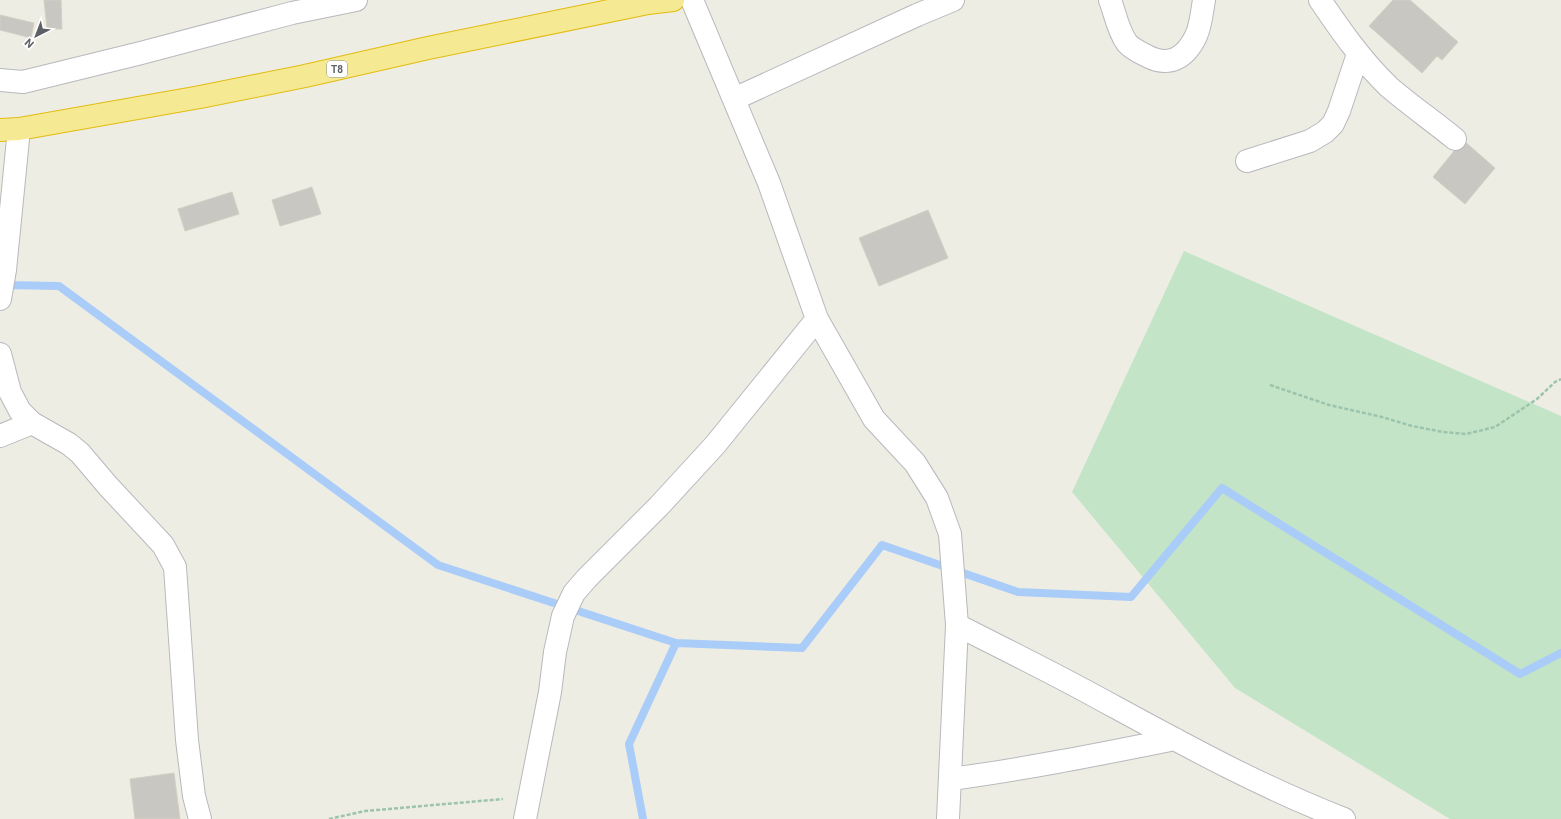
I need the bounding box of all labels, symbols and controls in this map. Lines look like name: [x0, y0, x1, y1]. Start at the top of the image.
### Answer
north arrow: [16, 16, 56, 56]
text: N: [22, 35, 37, 50]
road number: T8: [327, 61, 347, 77]

